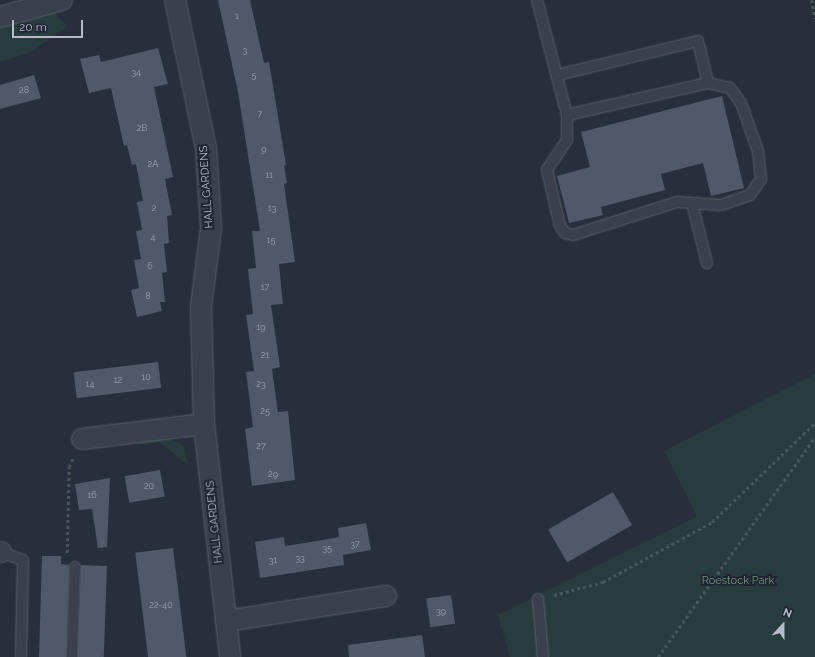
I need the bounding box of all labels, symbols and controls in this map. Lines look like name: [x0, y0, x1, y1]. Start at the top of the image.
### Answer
house number: 1: [235, 11, 239, 21]
scale bar: [14, 12, 85, 38]
text: 20 m: [19, 20, 47, 34]
house number: 3: [243, 45, 247, 55]
house number: 34: [131, 67, 141, 77]
house number: 5: [252, 70, 256, 80]
house number: 28: [19, 85, 29, 95]
house number: 7: [258, 109, 262, 119]
house number: 2B: [137, 123, 147, 133]
house number: 9: [261, 144, 267, 154]
street label: HALL GARDENS: [198, 145, 216, 229]
house number: 2A: [148, 159, 158, 169]
house number: 11: [265, 170, 273, 180]
house number: 2: [152, 203, 156, 213]
house number: 13: [268, 203, 276, 213]
house number: 4: [151, 232, 155, 242]
house number: 15: [267, 235, 275, 245]
house number: 6: [147, 261, 153, 271]
house number: 17: [261, 282, 269, 292]
house number: 8: [145, 291, 151, 301]
house number: 19: [256, 322, 266, 332]
house number: 21: [261, 350, 269, 360]
house number: 10: [141, 372, 151, 382]
house number: 12: [114, 375, 122, 385]
house number: 14: [86, 379, 94, 389]
house number: 23: [256, 379, 266, 389]
house number: 25: [260, 406, 270, 416]
house number: 27: [256, 441, 266, 451]
house number: 29: [268, 469, 278, 479]
street label: HALL GARDENS: [204, 480, 226, 564]
house number: 20: [144, 481, 154, 491]
house number: 16: [87, 490, 97, 500]
house number: 37: [350, 539, 360, 549]
house number: 35: [322, 543, 332, 553]
house number: 33: [295, 553, 305, 563]
house number: 31: [269, 555, 277, 565]
park label: Roestock Park: [702, 574, 774, 588]
house number: 22-40: [149, 600, 173, 610]
north arrow: [763, 605, 803, 645]
house number: 39: [436, 606, 446, 616]
text: N: [781, 606, 794, 621]

